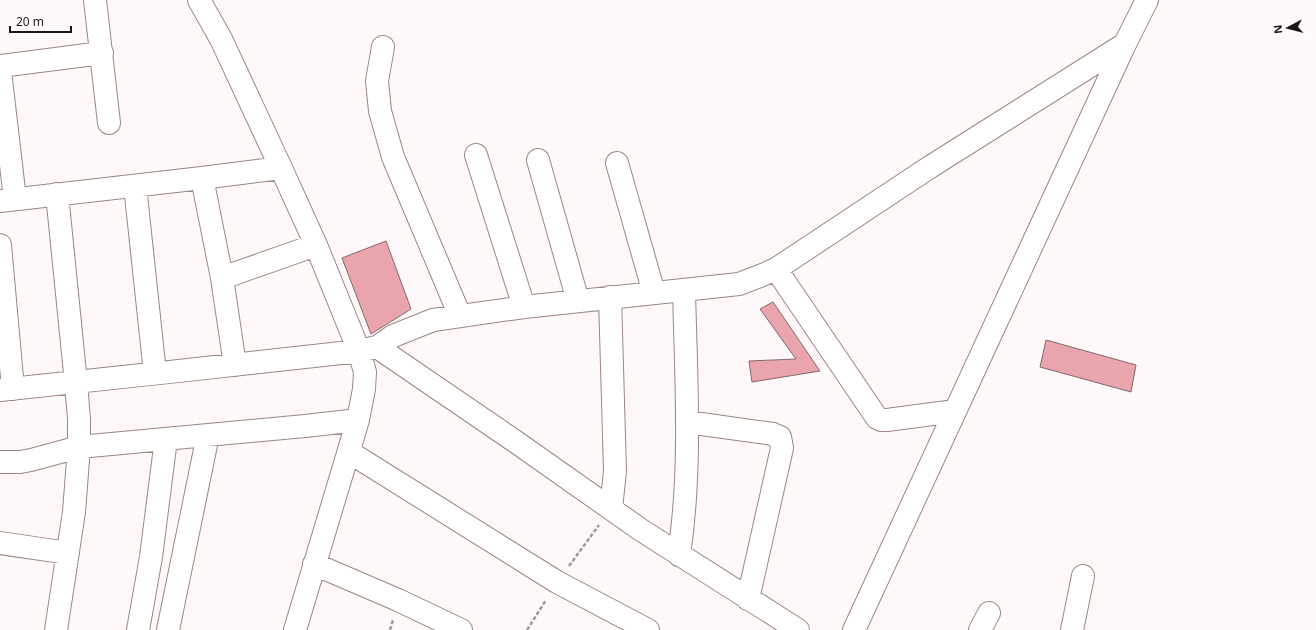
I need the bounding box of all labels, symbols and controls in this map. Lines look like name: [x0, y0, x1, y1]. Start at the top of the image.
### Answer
scale bar: [10, 8, 71, 34]
north arrow: [1268, 8, 1308, 48]
text: 20 m: [16, 13, 44, 30]
text: N: [1270, 24, 1286, 35]

